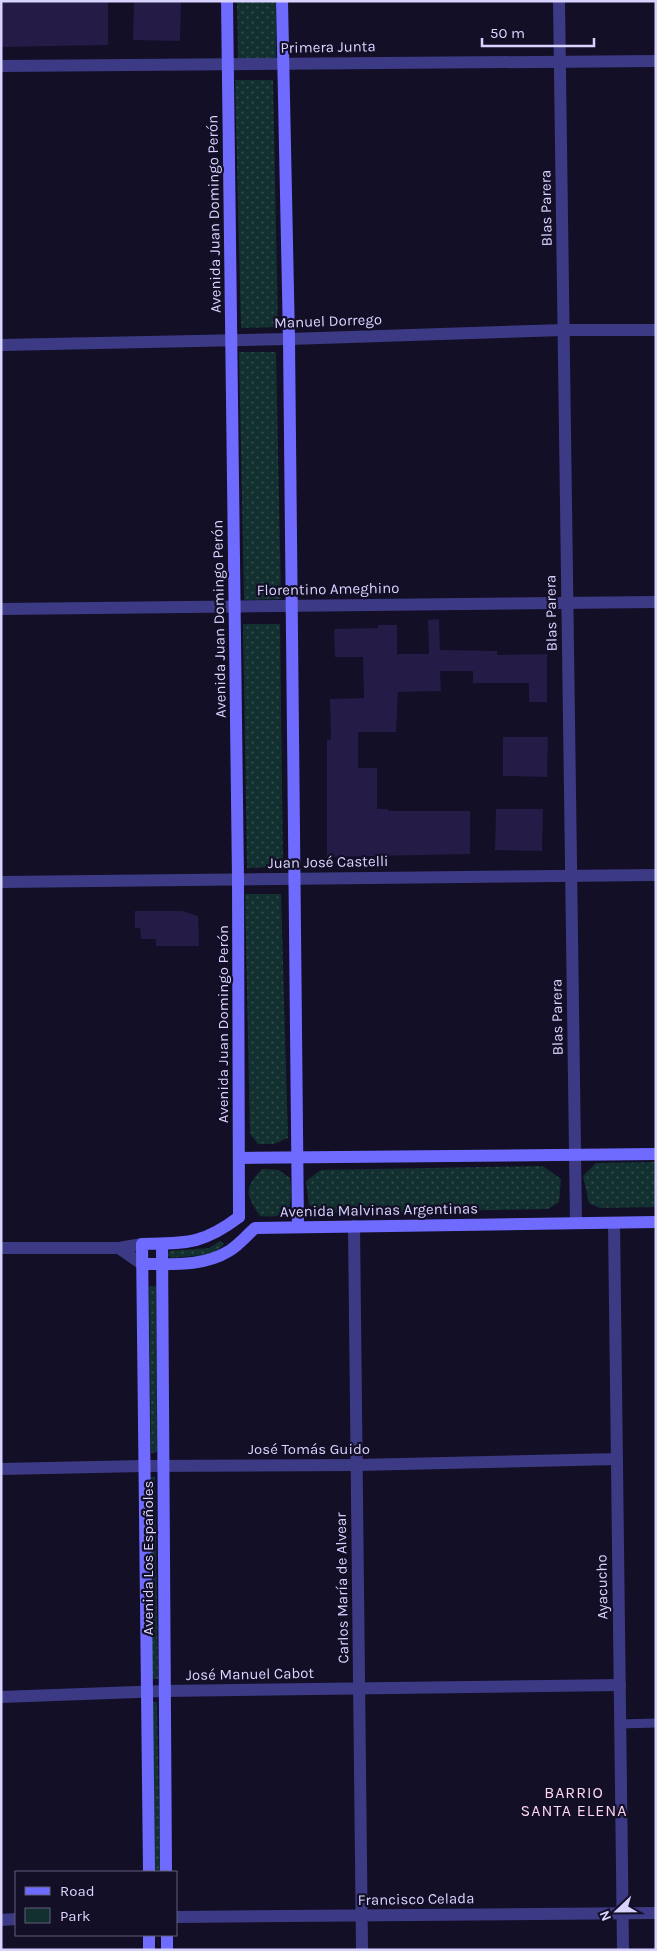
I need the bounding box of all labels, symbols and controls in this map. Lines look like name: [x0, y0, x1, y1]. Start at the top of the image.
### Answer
scale bar: [482, 15, 594, 47]
text: 50 m: [490, 24, 525, 42]
street label: Primera Junta: [280, 37, 376, 57]
street label: Avenida Juan Domingo Perón: [203, 115, 225, 313]
street label: Blas Parera: [536, 170, 556, 246]
street label: Manuel Dorrego: [274, 310, 382, 332]
street label: Avenida Juan Domingo Perón: [208, 520, 230, 718]
street label: Blas Parera: [541, 575, 561, 651]
street label: Florentino Ameghino: [256, 579, 400, 599]
street label: Juan José Castelli: [267, 852, 389, 872]
street label: Avenida Juan Domingo Perón: [214, 925, 232, 1123]
street label: Blas Parera: [547, 979, 567, 1055]
street label: Avenida Malvinas Argentinas: [280, 1199, 478, 1221]
street label: José Tomás Guido: [248, 1440, 370, 1458]
street label: Avenida Los Españoles: [139, 1481, 157, 1635]
street label: Carlos María de Alvear: [332, 1512, 352, 1664]
street label: Ayacucho: [592, 1554, 612, 1620]
street label: José Manuel Cabot: [186, 1664, 315, 1684]
district label: BARRIO SANTA ELENA: [521, 1783, 627, 1820]
legend: [15, 1871, 178, 1936]
text: Road: [60, 1882, 95, 1900]
north arrow: [592, 1886, 642, 1936]
street label: Francisco Celada: [358, 1889, 474, 1909]
text: Park: [60, 1907, 90, 1925]
text: N: [596, 1908, 615, 1924]

